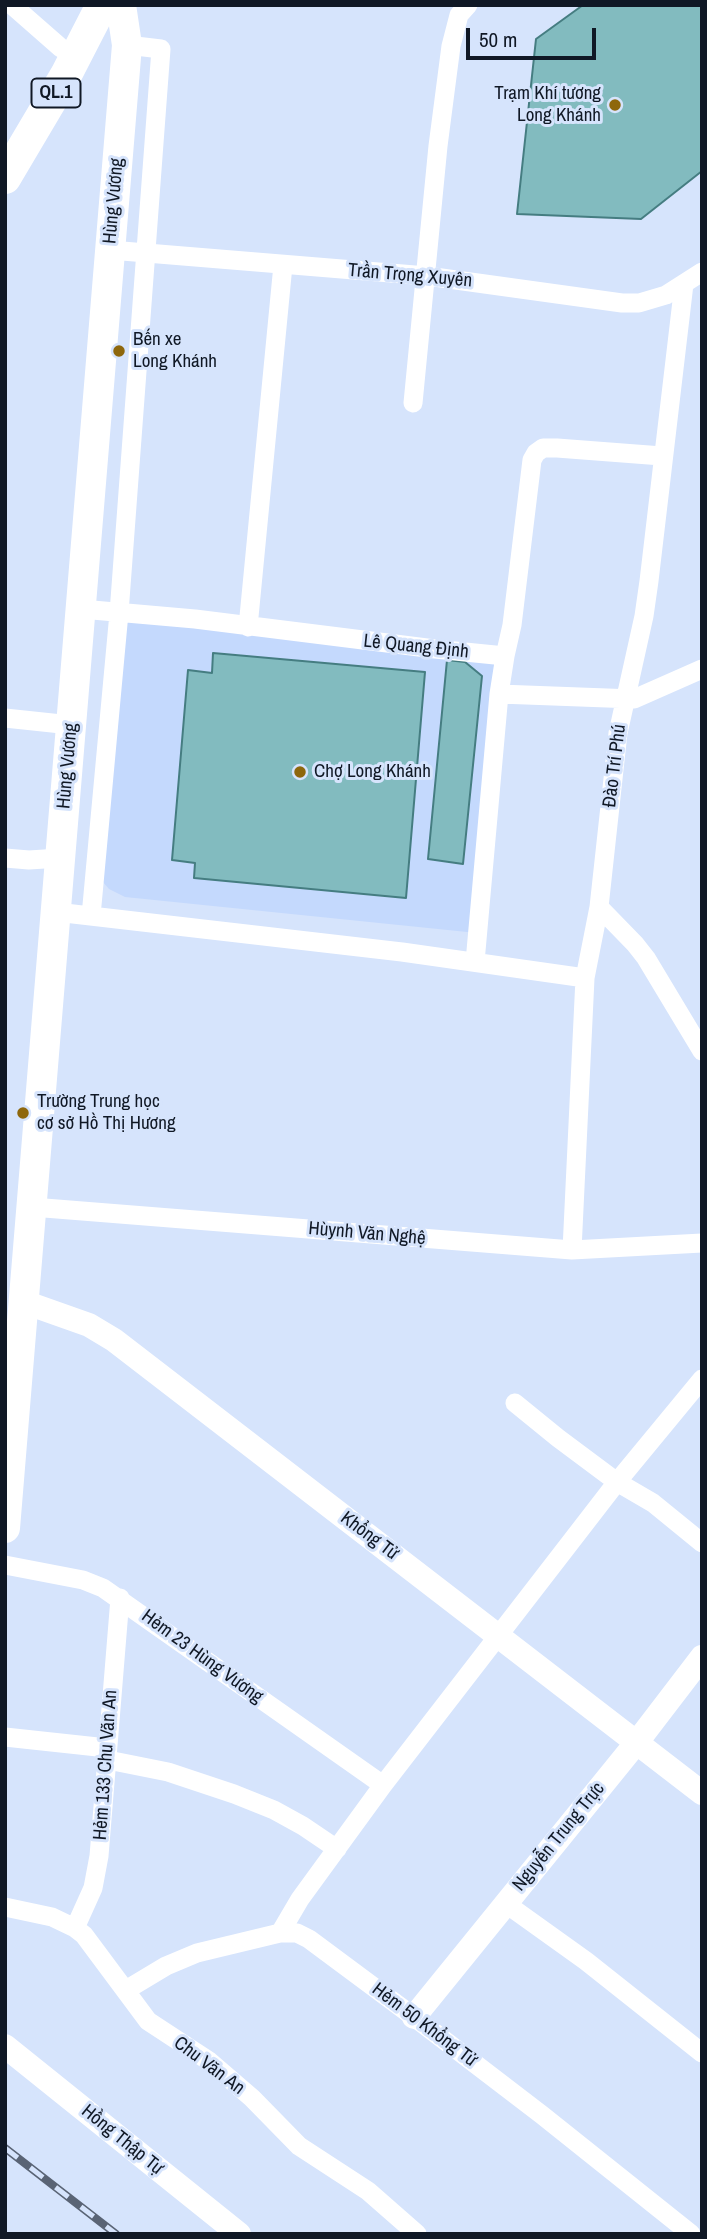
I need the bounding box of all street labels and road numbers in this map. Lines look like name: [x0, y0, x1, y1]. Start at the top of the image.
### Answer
road number: QL.1: [32, 78, 80, 108]
street label: Hùng Vương: [99, 157, 129, 245]
street label: Trần Trọng Xuyên: [347, 259, 473, 293]
street label: Lê Quang Định: [362, 630, 470, 664]
street label: Hùng Vương: [53, 722, 83, 810]
street label: Đào Trí Phú: [599, 723, 631, 809]
street label: Hùynh Văn Nghệ: [307, 1218, 427, 1250]
street label: Khổng Tử: [336, 1507, 402, 1565]
street label: Hẻm 23 Hùng Vương: [137, 1605, 267, 1709]
street label: Hẻm 133 Chu Văn An: [89, 1689, 123, 1841]
street label: Nguyễn Trung Trực: [508, 1778, 610, 1896]
street label: Hẻm 50 Khổng Tử: [367, 1978, 481, 2072]
street label: Chu Văn An: [169, 2032, 249, 2100]
street label: Hồng Thập Tự: [77, 2100, 167, 2180]

